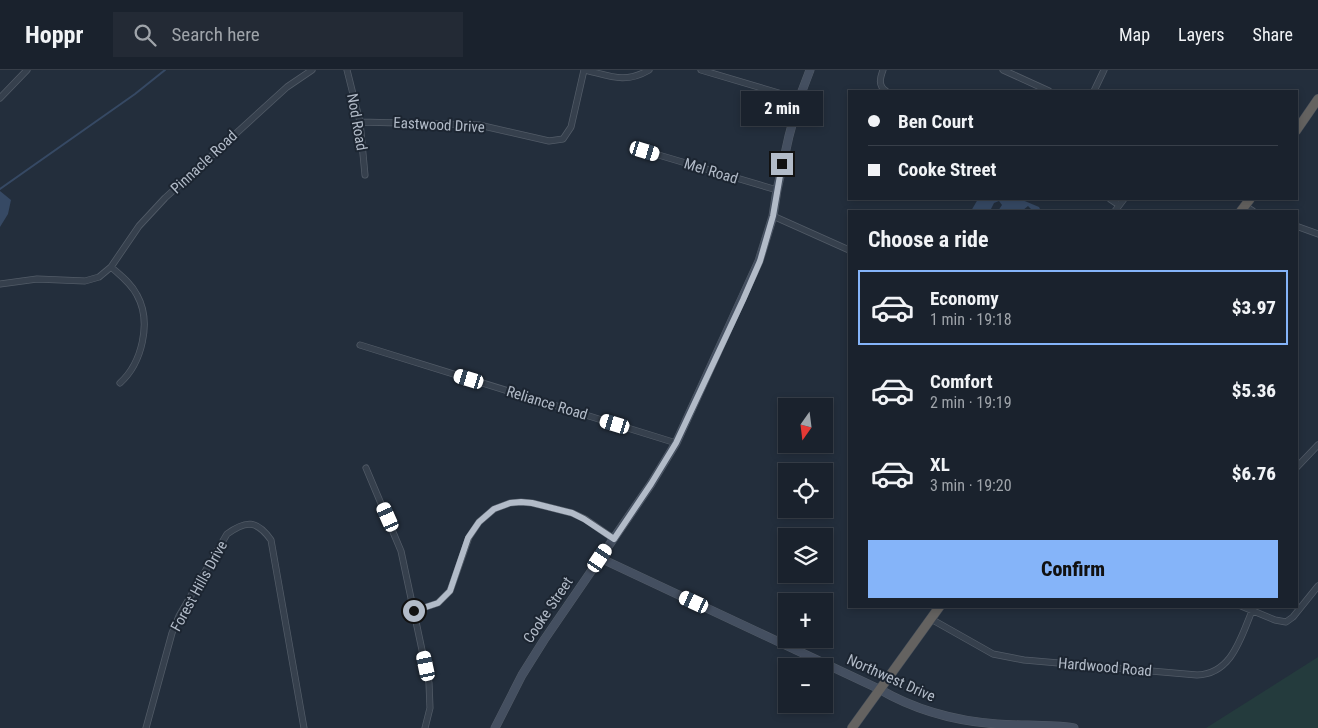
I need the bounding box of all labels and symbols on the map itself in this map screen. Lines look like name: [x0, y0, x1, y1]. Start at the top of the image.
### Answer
street label: Nod Road: [343, 92, 371, 152]
callout: 2 min: [741, 92, 823, 126]
street label: Eastwood Drive: [393, 114, 485, 136]
street label: Pinnacle Road: [167, 127, 241, 197]
car: [628, 139, 661, 163]
route end: [771, 153, 793, 175]
street label: Mel Road: [682, 154, 740, 188]
car: [452, 367, 485, 391]
street label: Reliance Road: [504, 382, 590, 424]
north arrow: [778, 398, 832, 452]
car: [598, 412, 631, 436]
car: [375, 500, 400, 534]
street label: Forest Hills Drive: [167, 538, 231, 634]
car: [585, 541, 614, 575]
street label: Cooke Street: [519, 574, 577, 646]
car: [677, 589, 710, 615]
route start: [403, 600, 425, 622]
car: [415, 650, 436, 682]
street label: Northwest Drive: [844, 650, 938, 706]
street label: Hardwood Road: [1057, 654, 1153, 680]

